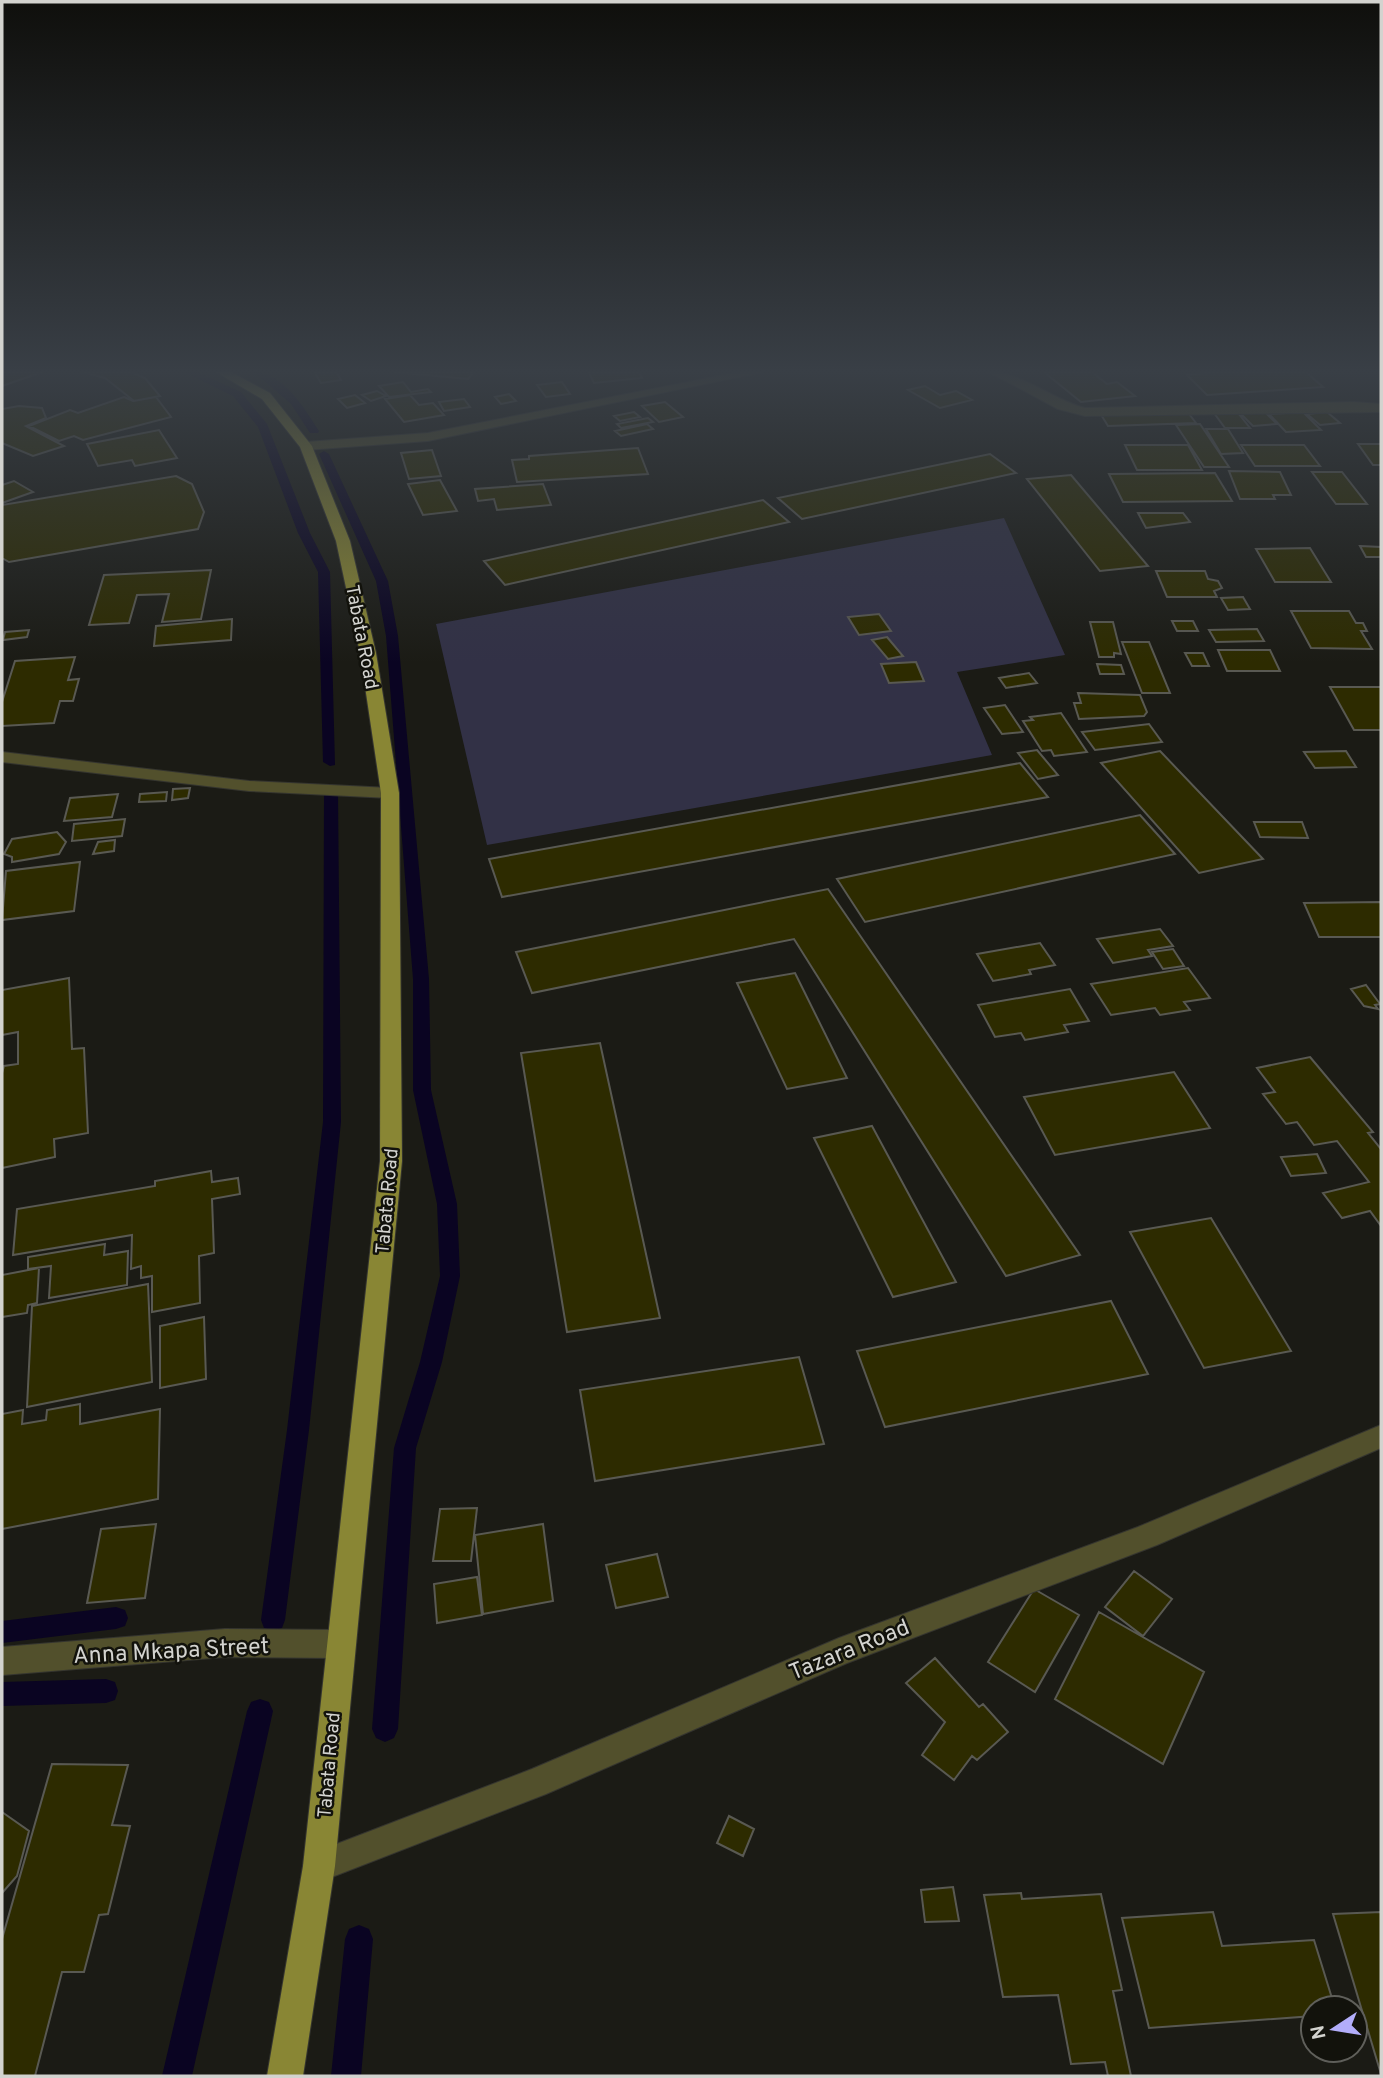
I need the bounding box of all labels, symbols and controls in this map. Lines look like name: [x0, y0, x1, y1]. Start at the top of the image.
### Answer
street label: Tabata Road: [339, 583, 383, 692]
street label: Tabata Road: [371, 1147, 405, 1255]
street label: Tazara Road: [786, 1614, 914, 1689]
street label: Anna Mkapa Street: [72, 1633, 270, 1672]
street label: Tabata Road: [313, 1711, 347, 1819]
north arrow: [1299, 1994, 1369, 2064]
text: N: [1306, 2023, 1332, 2041]

